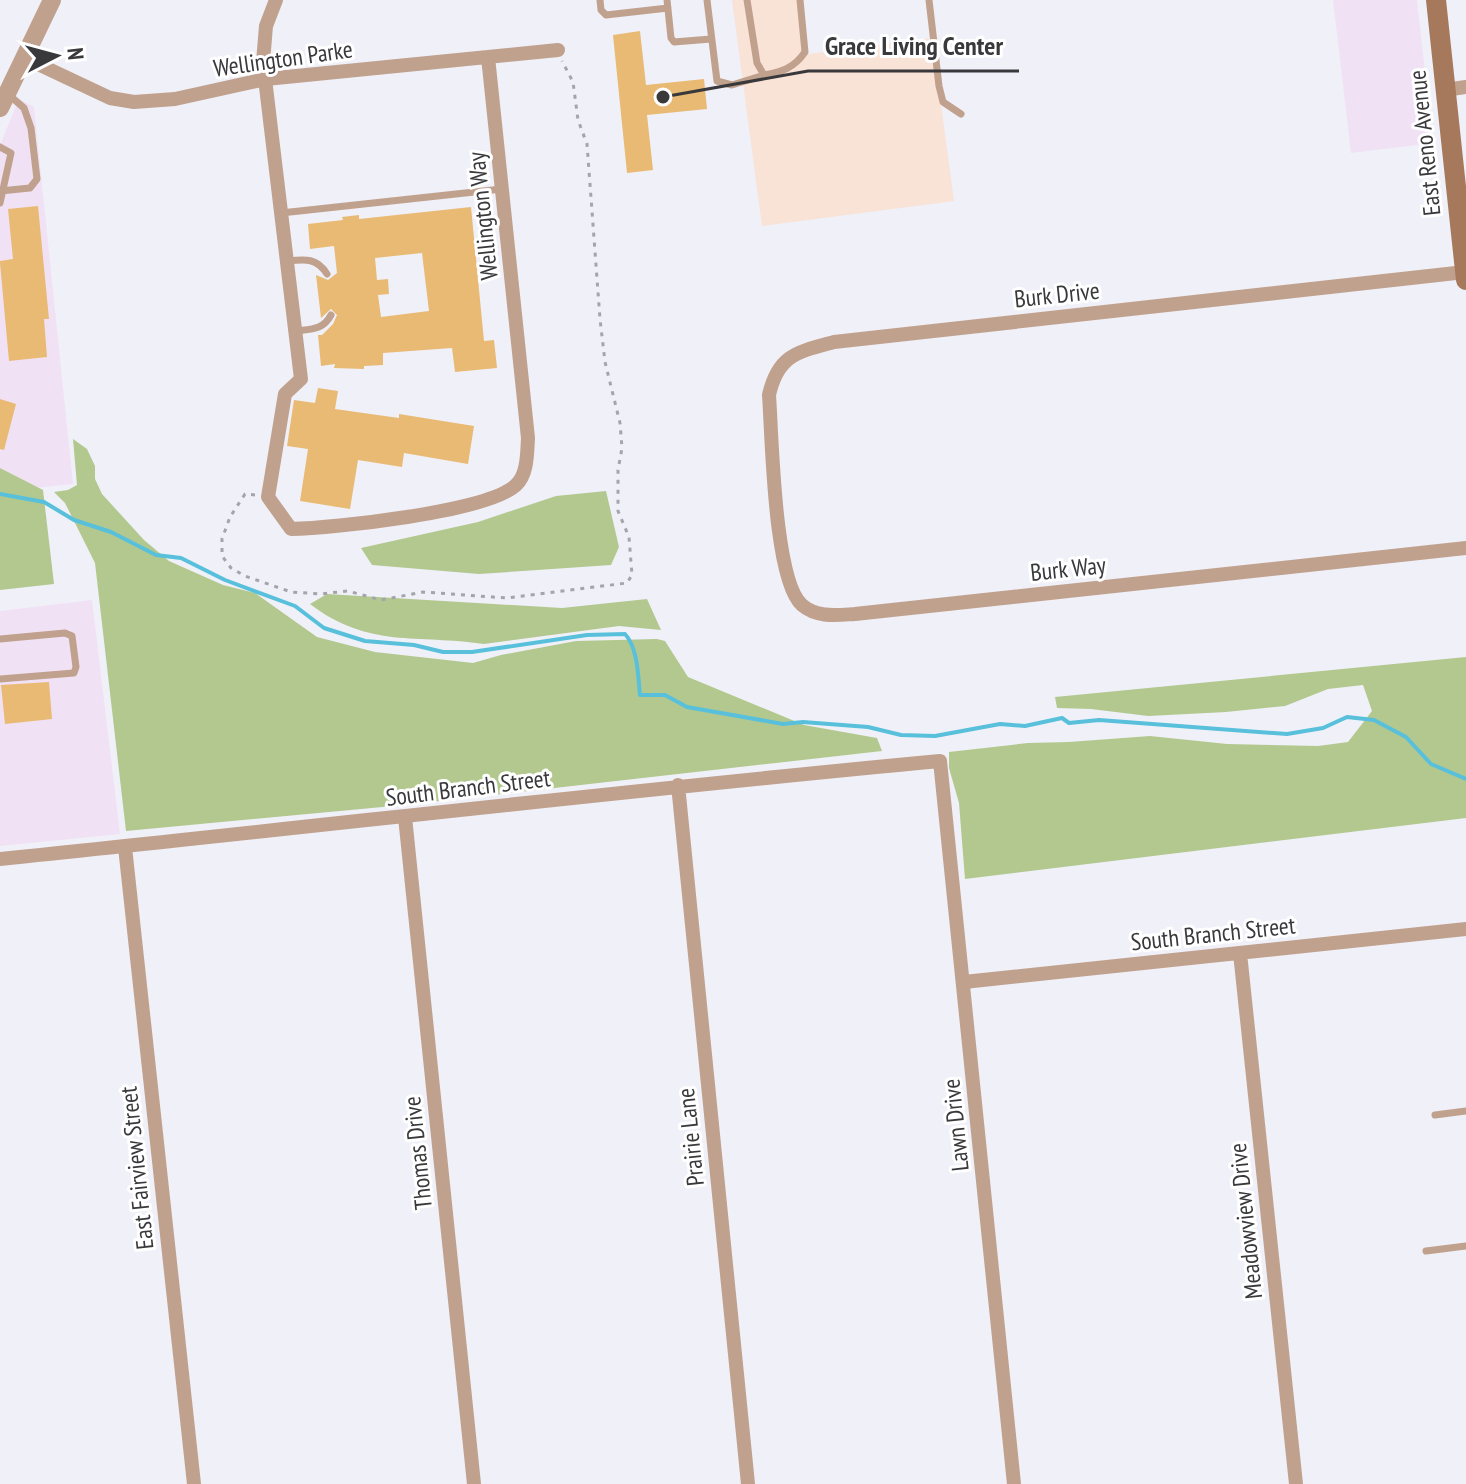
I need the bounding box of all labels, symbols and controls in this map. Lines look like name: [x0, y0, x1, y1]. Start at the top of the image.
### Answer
north arrow: [16, 16, 96, 96]
callout: Grace Living Center: [808, 21, 1019, 71]
text: Grace Living Center: [825, 29, 1003, 62]
street label: Wellington Parke: [211, 33, 355, 84]
text: N: [61, 47, 90, 61]
street label: East Reno Avenue: [1401, 69, 1448, 217]
street label: Wellington Way: [460, 151, 505, 282]
street label: Burk Drive: [1013, 275, 1101, 314]
street label: Burk Way: [1029, 549, 1107, 588]
street label: South Branch Street: [384, 762, 552, 813]
street label: South Branch Street: [1129, 909, 1297, 958]
street label: Lawn Drive: [935, 1077, 976, 1173]
street label: East Fairview Street: [112, 1085, 160, 1251]
street label: Prairie Lane: [670, 1087, 711, 1187]
street label: Thomas Drive: [396, 1095, 439, 1211]
street label: Meadowview Drive: [1222, 1142, 1269, 1300]

